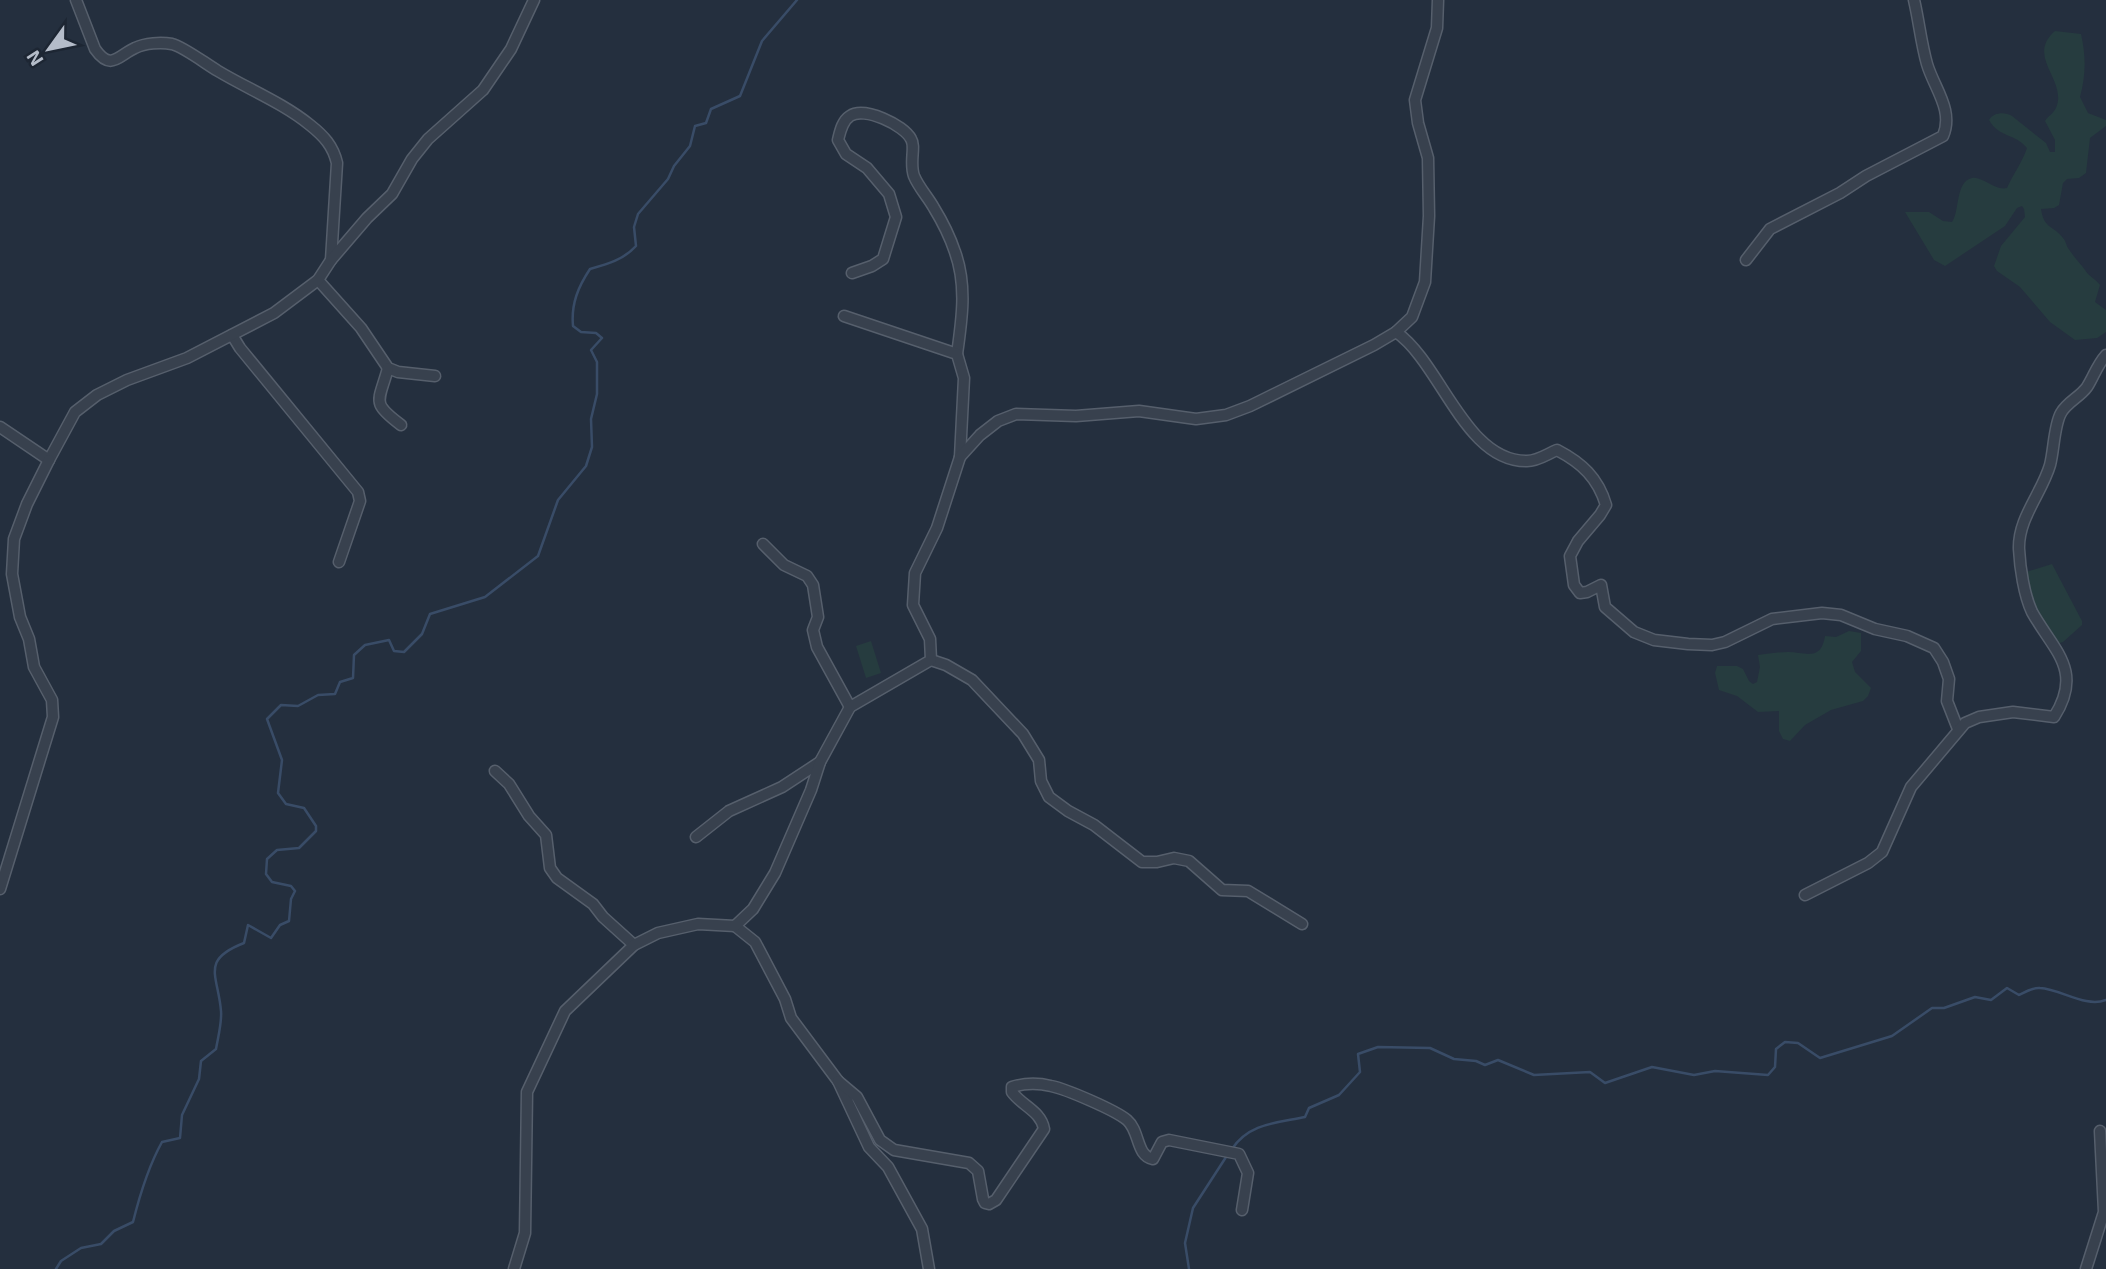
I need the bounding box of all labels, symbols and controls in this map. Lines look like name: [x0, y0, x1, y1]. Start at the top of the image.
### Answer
north arrow: [14, 14, 84, 84]
text: N: [21, 47, 48, 71]

